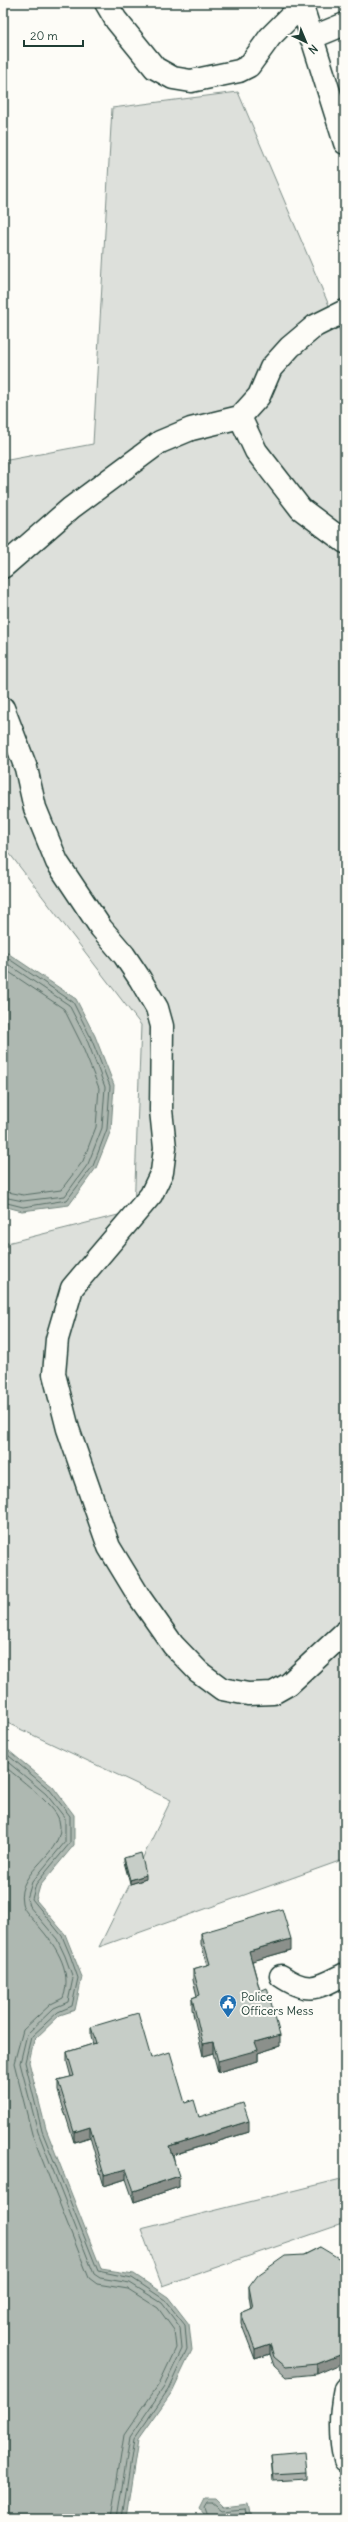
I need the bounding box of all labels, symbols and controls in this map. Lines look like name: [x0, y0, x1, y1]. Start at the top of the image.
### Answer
scale bar: [24, 22, 83, 48]
north arrow: [286, 22, 326, 62]
text: 20 m: [30, 28, 58, 43]
text: N: [305, 42, 321, 57]
place label: Police Officers Mess: [241, 1989, 313, 2018]
public building icon: Police Officers Mess: [218, 1993, 238, 2018]

